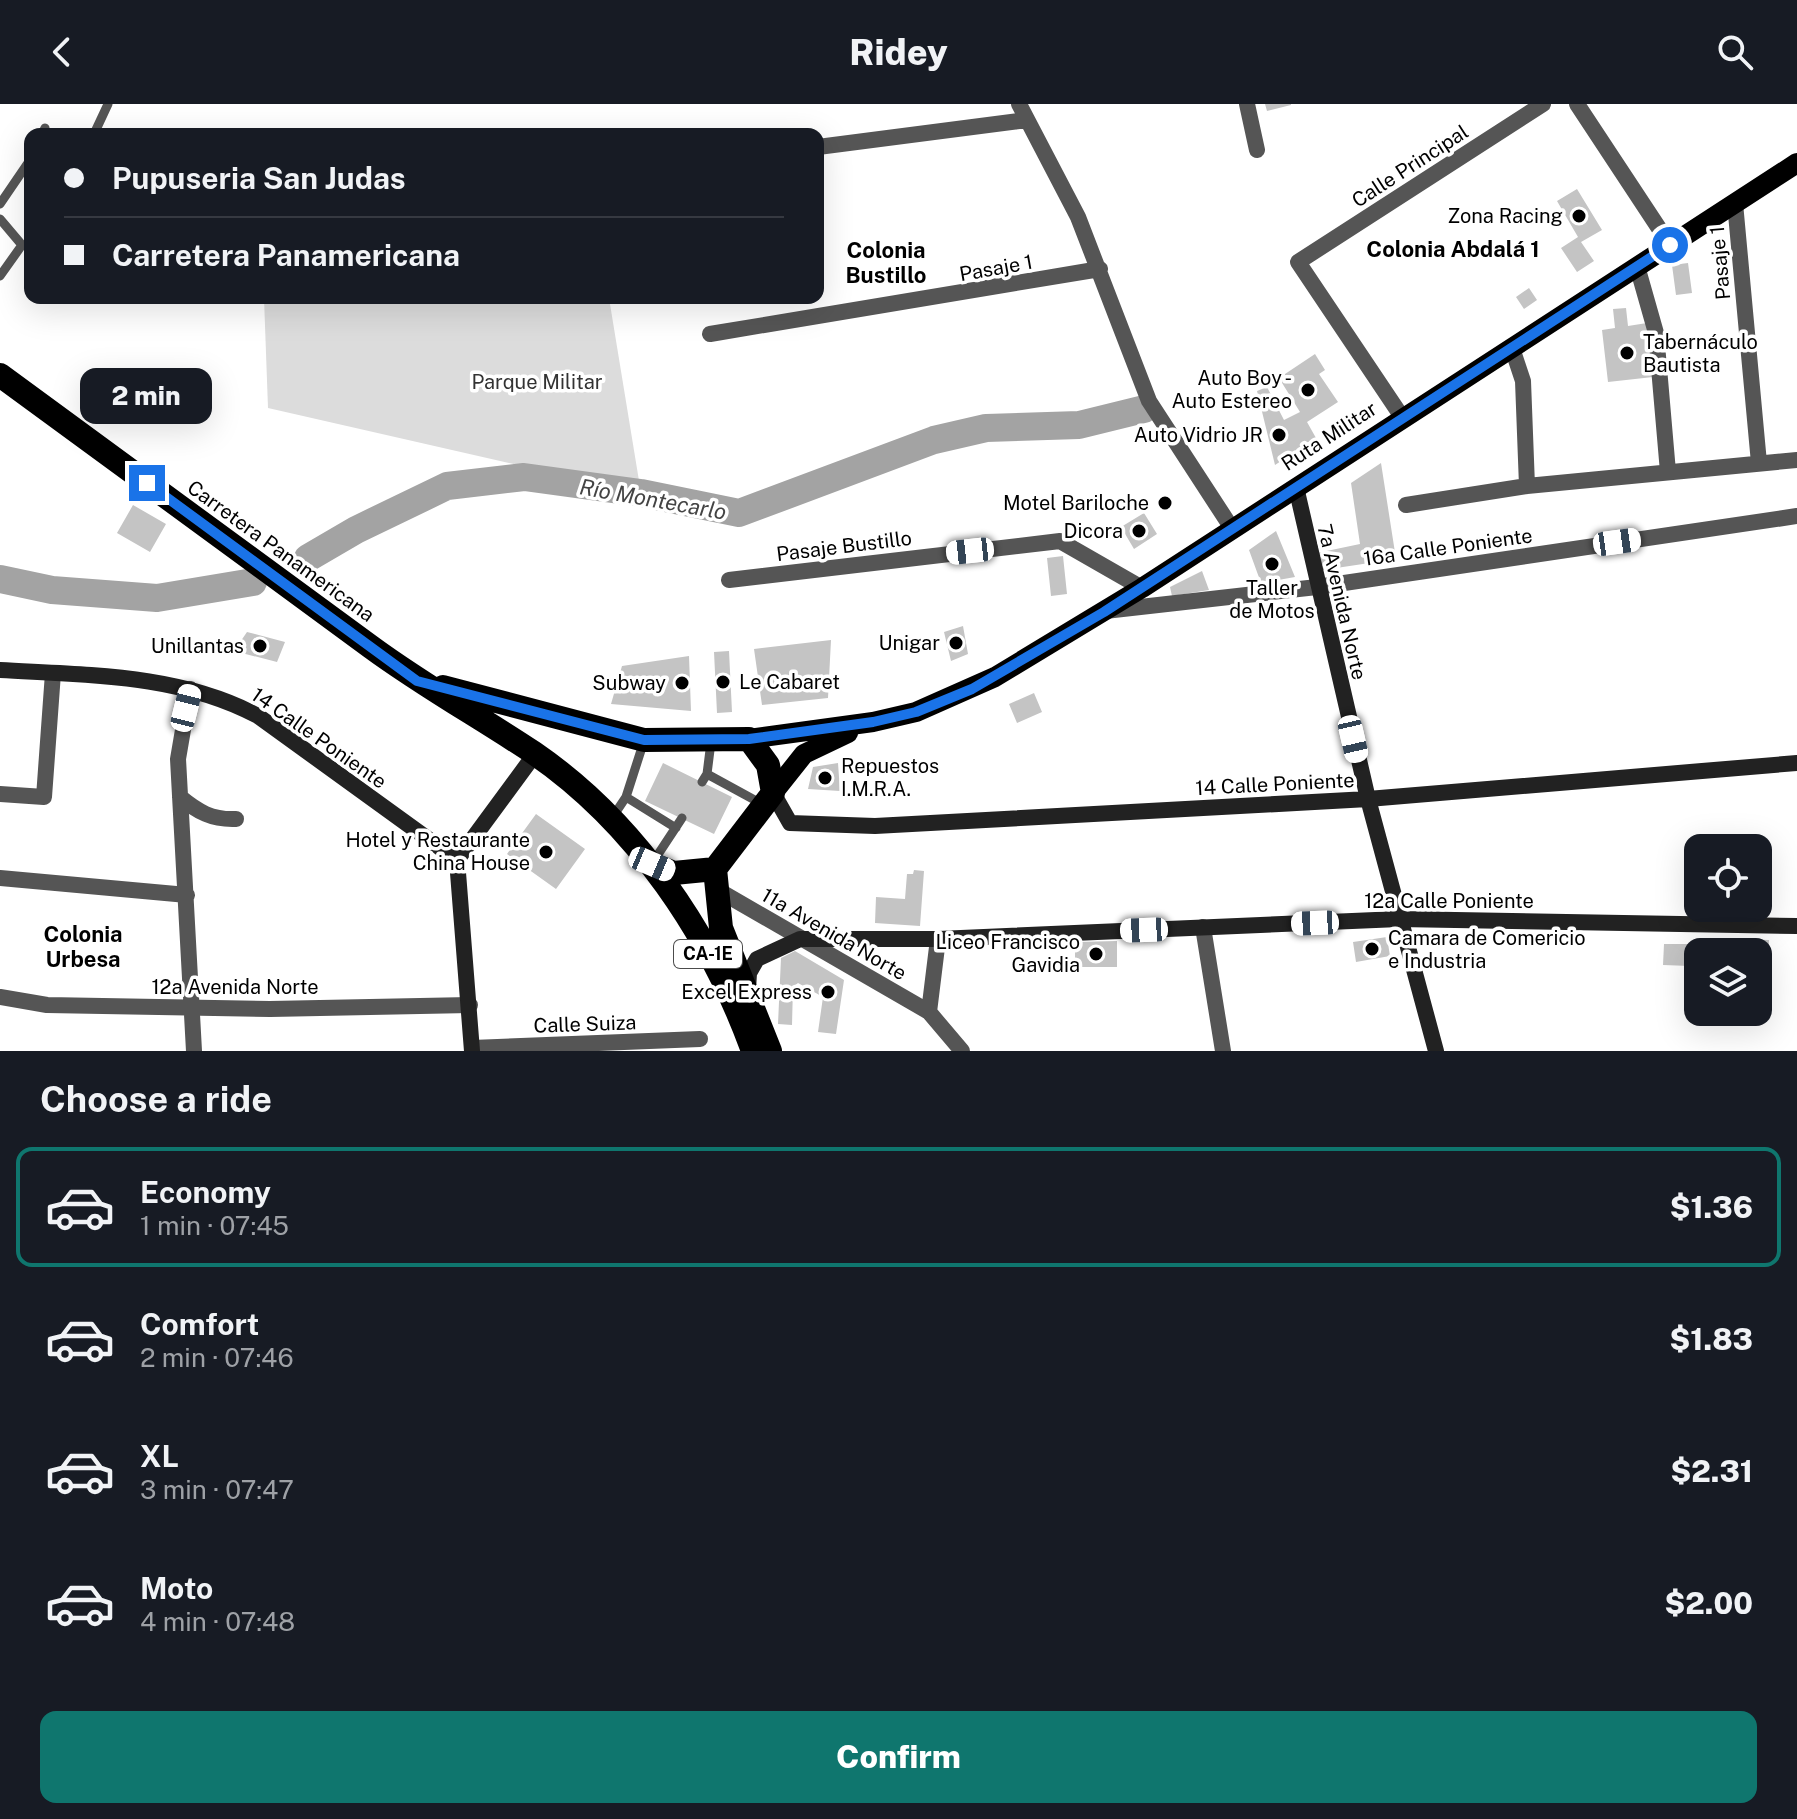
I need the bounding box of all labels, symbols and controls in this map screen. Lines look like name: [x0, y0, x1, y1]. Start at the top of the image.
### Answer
icon: back: [40, 30, 84, 74]
icon: search: [1713, 30, 1757, 74]
text: Ridey: [849, 31, 948, 73]
street label: Calle Principal: [1347, 119, 1473, 213]
text: Pupuseria San Judas: [112, 160, 406, 196]
place label: Zona Racing: [1448, 204, 1563, 228]
marker: Zona Racing: [1570, 207, 1588, 225]
street label: Pasaje 1: [1705, 225, 1735, 301]
route start: [1652, 227, 1688, 263]
district label: Colonia Abdalá 1: [1366, 236, 1540, 262]
text: Carretera Panamericana: [112, 237, 460, 273]
district label: Colonia Bustillo: [846, 237, 926, 288]
street label: Pasaje 1: [957, 250, 1035, 286]
place label: Tabernáculo Bautista: [1643, 330, 1758, 377]
marker: Tabernáculo Bautista: [1618, 344, 1636, 362]
place label: Auto Boy - Auto Estereo: [1172, 366, 1292, 413]
callout: 2 min: [81, 367, 213, 423]
park label: Parque Militar: [471, 370, 603, 394]
text: 2 min: [111, 380, 181, 411]
marker: Auto Boy - Auto Estereo: [1299, 381, 1317, 399]
street label: Ruta Militar: [1277, 396, 1381, 476]
place label: Auto Vidrio JR: [1134, 423, 1263, 447]
marker: Auto Vidrio JR: [1270, 426, 1288, 444]
route end: [129, 465, 165, 501]
water label: Río Montecarlo: [578, 473, 728, 525]
street label: Carretera Panamericana: [183, 475, 379, 627]
place label: Motel Bariloche: [1003, 491, 1149, 515]
marker: Motel Bariloche: [1156, 494, 1174, 512]
place label: Dicora: [1064, 519, 1123, 543]
marker: Dicora: [1130, 522, 1148, 540]
street label: 7a Avenida Norte: [1312, 522, 1372, 682]
street label: 16a Calle Poniente: [1362, 523, 1534, 571]
street label: Pasaje Bustillo: [775, 526, 913, 566]
car: [1592, 527, 1642, 557]
car: [945, 537, 995, 565]
marker: Taller de Motos: [1263, 555, 1281, 573]
place label: Taller de Motos: [1229, 576, 1315, 623]
place label: Unigar: [879, 631, 940, 655]
place label: Unillantas: [151, 634, 244, 658]
marker: Unigar: [947, 634, 965, 652]
marker: Unillantas: [251, 637, 269, 655]
place label: Le Cabaret: [739, 670, 840, 694]
place label: Subway: [592, 671, 666, 695]
marker: Le Cabaret: [714, 673, 732, 691]
marker: Subway: [673, 674, 691, 692]
car: [169, 682, 203, 734]
street label: 14 Calle Poniente: [247, 682, 391, 794]
car: [1336, 713, 1370, 765]
place label: Repuestos I.M.R.A.: [841, 754, 939, 801]
street label: 14 Calle Poniente: [1195, 768, 1355, 800]
marker: Repuestos I.M.R.A.: [816, 769, 834, 787]
place label: Hotel y Restaurante China House: [346, 828, 530, 875]
map controls: [1684, 834, 1772, 1026]
button: locate: [1684, 834, 1772, 922]
marker: Hotel y Restaurante China House: [537, 843, 555, 861]
car: [625, 844, 679, 884]
street label: 11a Avenida Norte: [757, 883, 911, 985]
street label: 12a Calle Poniente: [1364, 889, 1534, 913]
car: [1291, 910, 1339, 936]
car: [1120, 917, 1168, 943]
district label: Colonia Urbesa: [43, 921, 123, 972]
place label: Camara de Comericio e Industria: [1388, 926, 1586, 973]
place label: Liceo Francisco Gavidia: [935, 930, 1080, 977]
button: layers: [1684, 938, 1772, 1026]
road number: CA-1E: [674, 940, 742, 968]
marker: Camara de Comericio e Industria: [1363, 940, 1381, 958]
marker: Liceo Francisco Gavidia: [1087, 945, 1105, 963]
street label: 12a Avenida Norte: [151, 975, 319, 999]
place label: Excel Express: [681, 980, 812, 1004]
marker: Excel Express: [819, 983, 837, 1001]
street label: Calle Suiza: [533, 1010, 637, 1038]
text: Choose a ride: [40, 1078, 272, 1120]
icon: car: [44, 1171, 116, 1243]
text: Economy: [140, 1174, 271, 1210]
text: $1.36: [1670, 1189, 1753, 1225]
text: 1 min · 07:45: [140, 1210, 289, 1241]
icon: car: [44, 1303, 116, 1375]
text: Comfort: [140, 1306, 259, 1342]
text: $1.83: [1670, 1321, 1753, 1357]
text: 2 min · 07:46: [140, 1342, 294, 1373]
icon: car: [44, 1435, 116, 1507]
text: XL: [140, 1438, 179, 1474]
text: $2.31: [1670, 1453, 1753, 1489]
text: 3 min · 07:47: [140, 1474, 294, 1505]
icon: car: [44, 1567, 116, 1639]
text: Moto: [140, 1570, 213, 1606]
text: $2.00: [1664, 1585, 1753, 1621]
text: 4 min · 07:48: [140, 1606, 295, 1637]
button: Confirm: [40, 1711, 1757, 1803]

